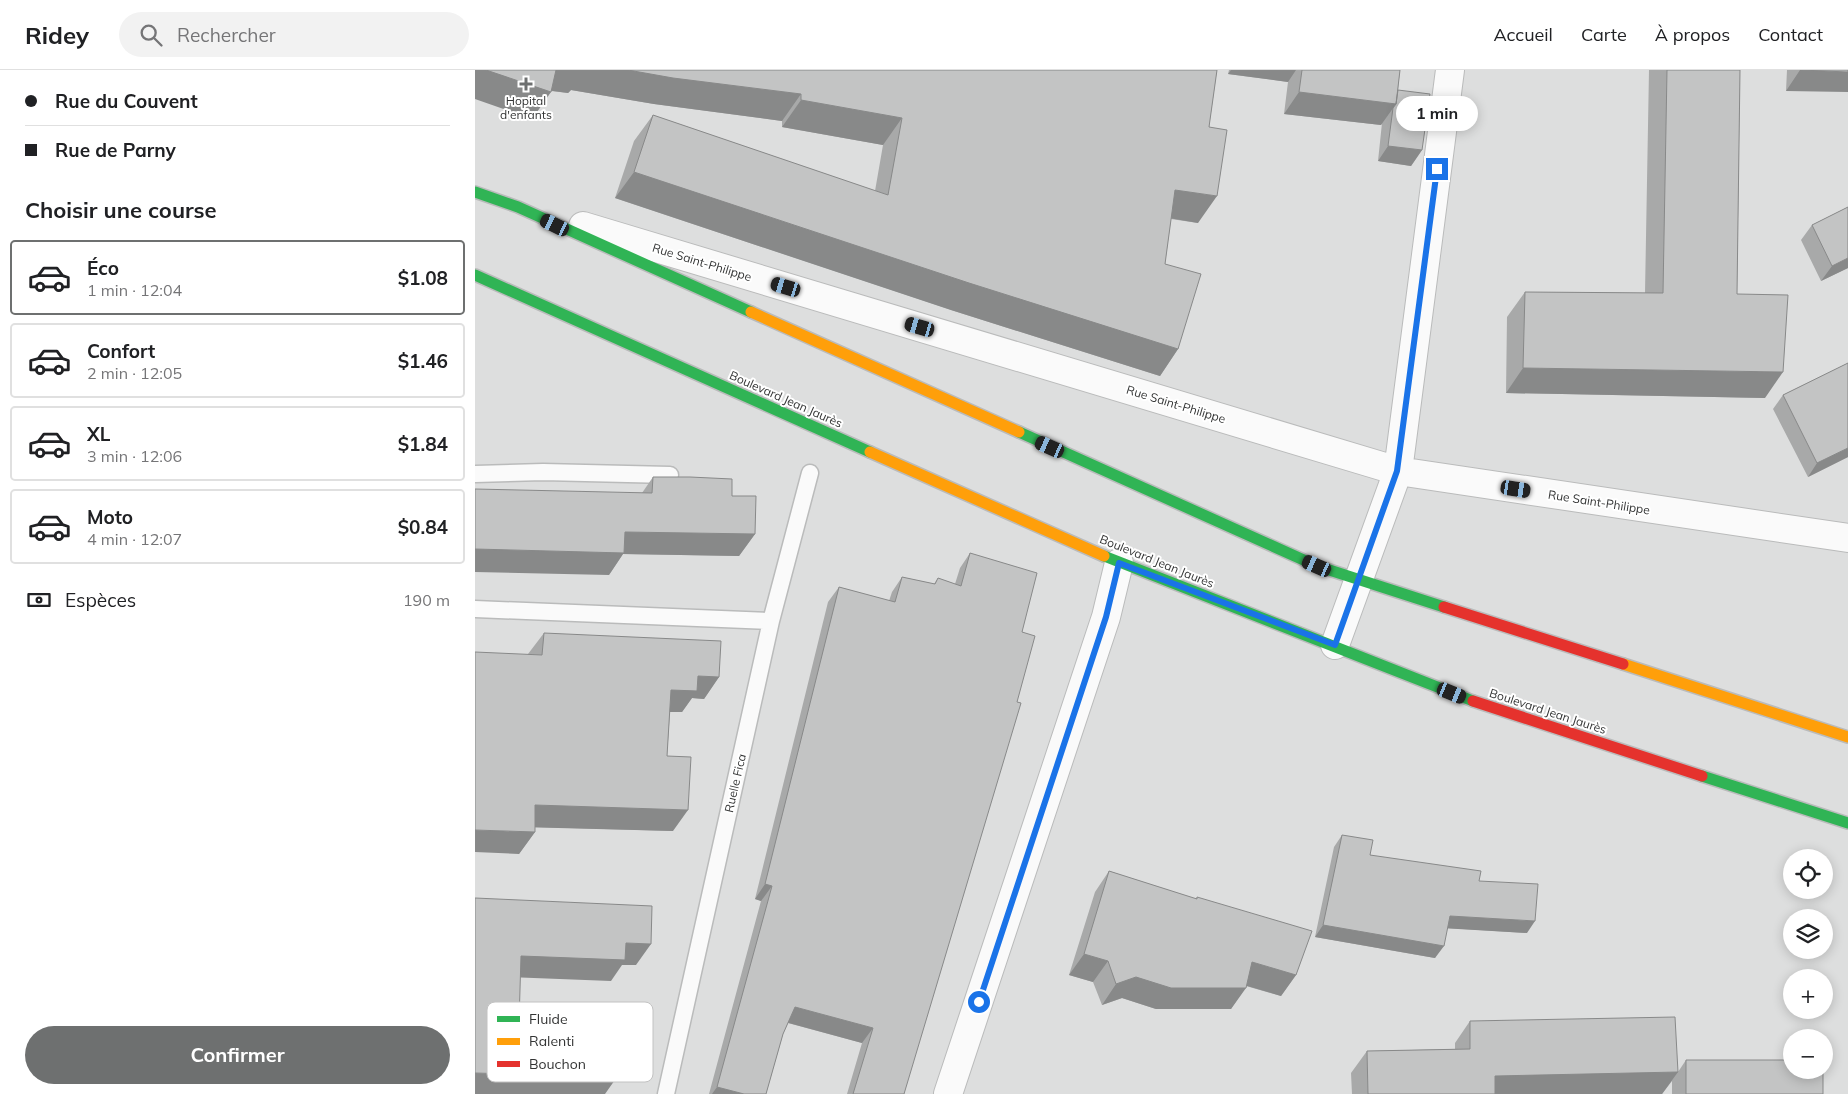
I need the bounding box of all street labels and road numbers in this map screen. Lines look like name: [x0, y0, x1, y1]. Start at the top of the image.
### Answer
street label: Rue Saint-Philippe: [651, 240, 753, 284]
street label: Boulevard Jean Jaurès: [727, 367, 845, 431]
street label: Rue Saint-Philippe: [1125, 382, 1227, 426]
street label: Rue Saint-Philippe: [1547, 487, 1651, 517]
street label: Boulevard Jean Jaurès: [1098, 531, 1216, 591]
street label: Boulevard Jean Jaurès: [1488, 685, 1608, 737]
street label: Ruelle Fica: [721, 752, 749, 814]

